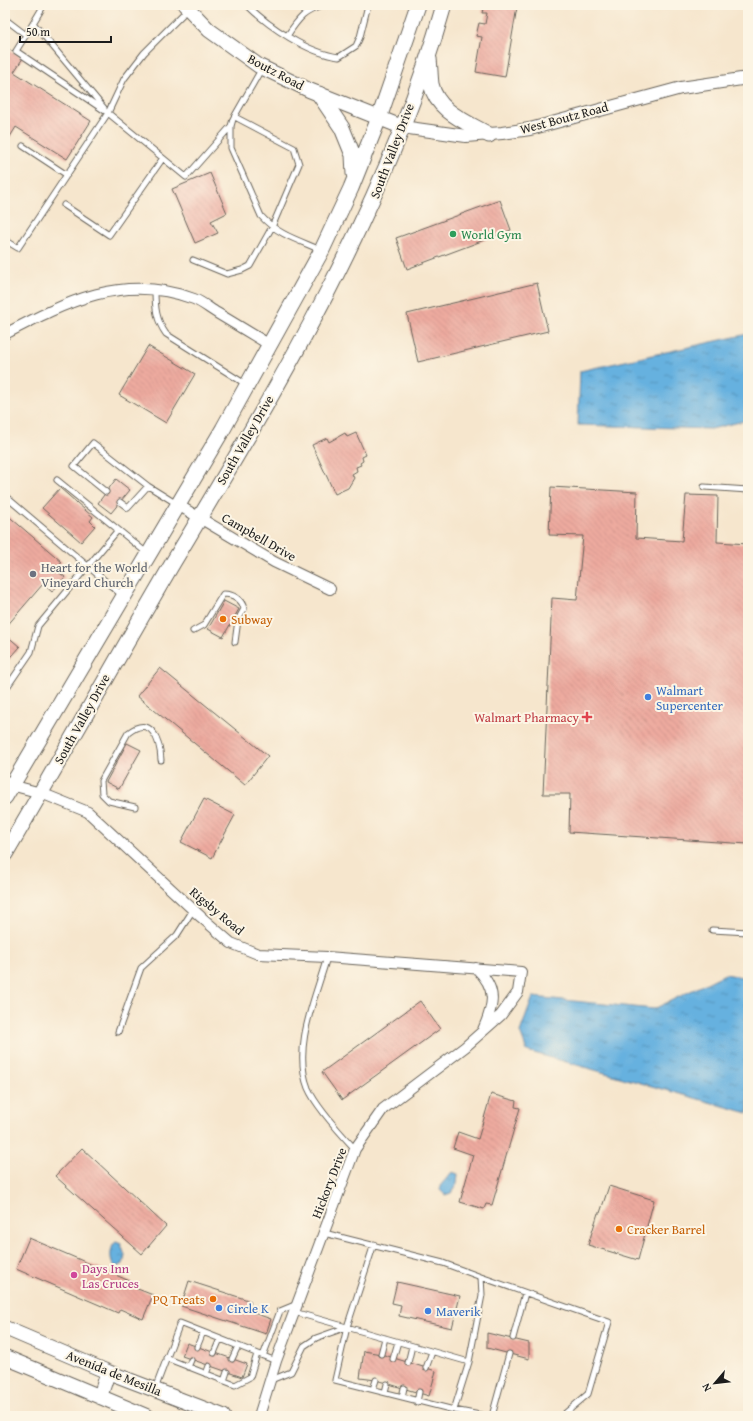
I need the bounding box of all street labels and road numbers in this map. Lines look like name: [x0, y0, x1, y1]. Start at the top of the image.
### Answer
street label: Boutz Road: [244, 49, 308, 95]
street label: West Boutz Road: [518, 97, 610, 139]
street label: South Valley Drive: [365, 101, 419, 201]
street label: South Valley Drive: [212, 392, 278, 488]
street label: Campbell Drive: [218, 508, 300, 566]
street label: South Valley Drive: [49, 670, 115, 768]
street label: Rigsby Road: [186, 883, 248, 940]
street label: Hickory Drive: [307, 1145, 351, 1221]
street label: Avenida de Mesilla: [63, 1345, 165, 1401]

